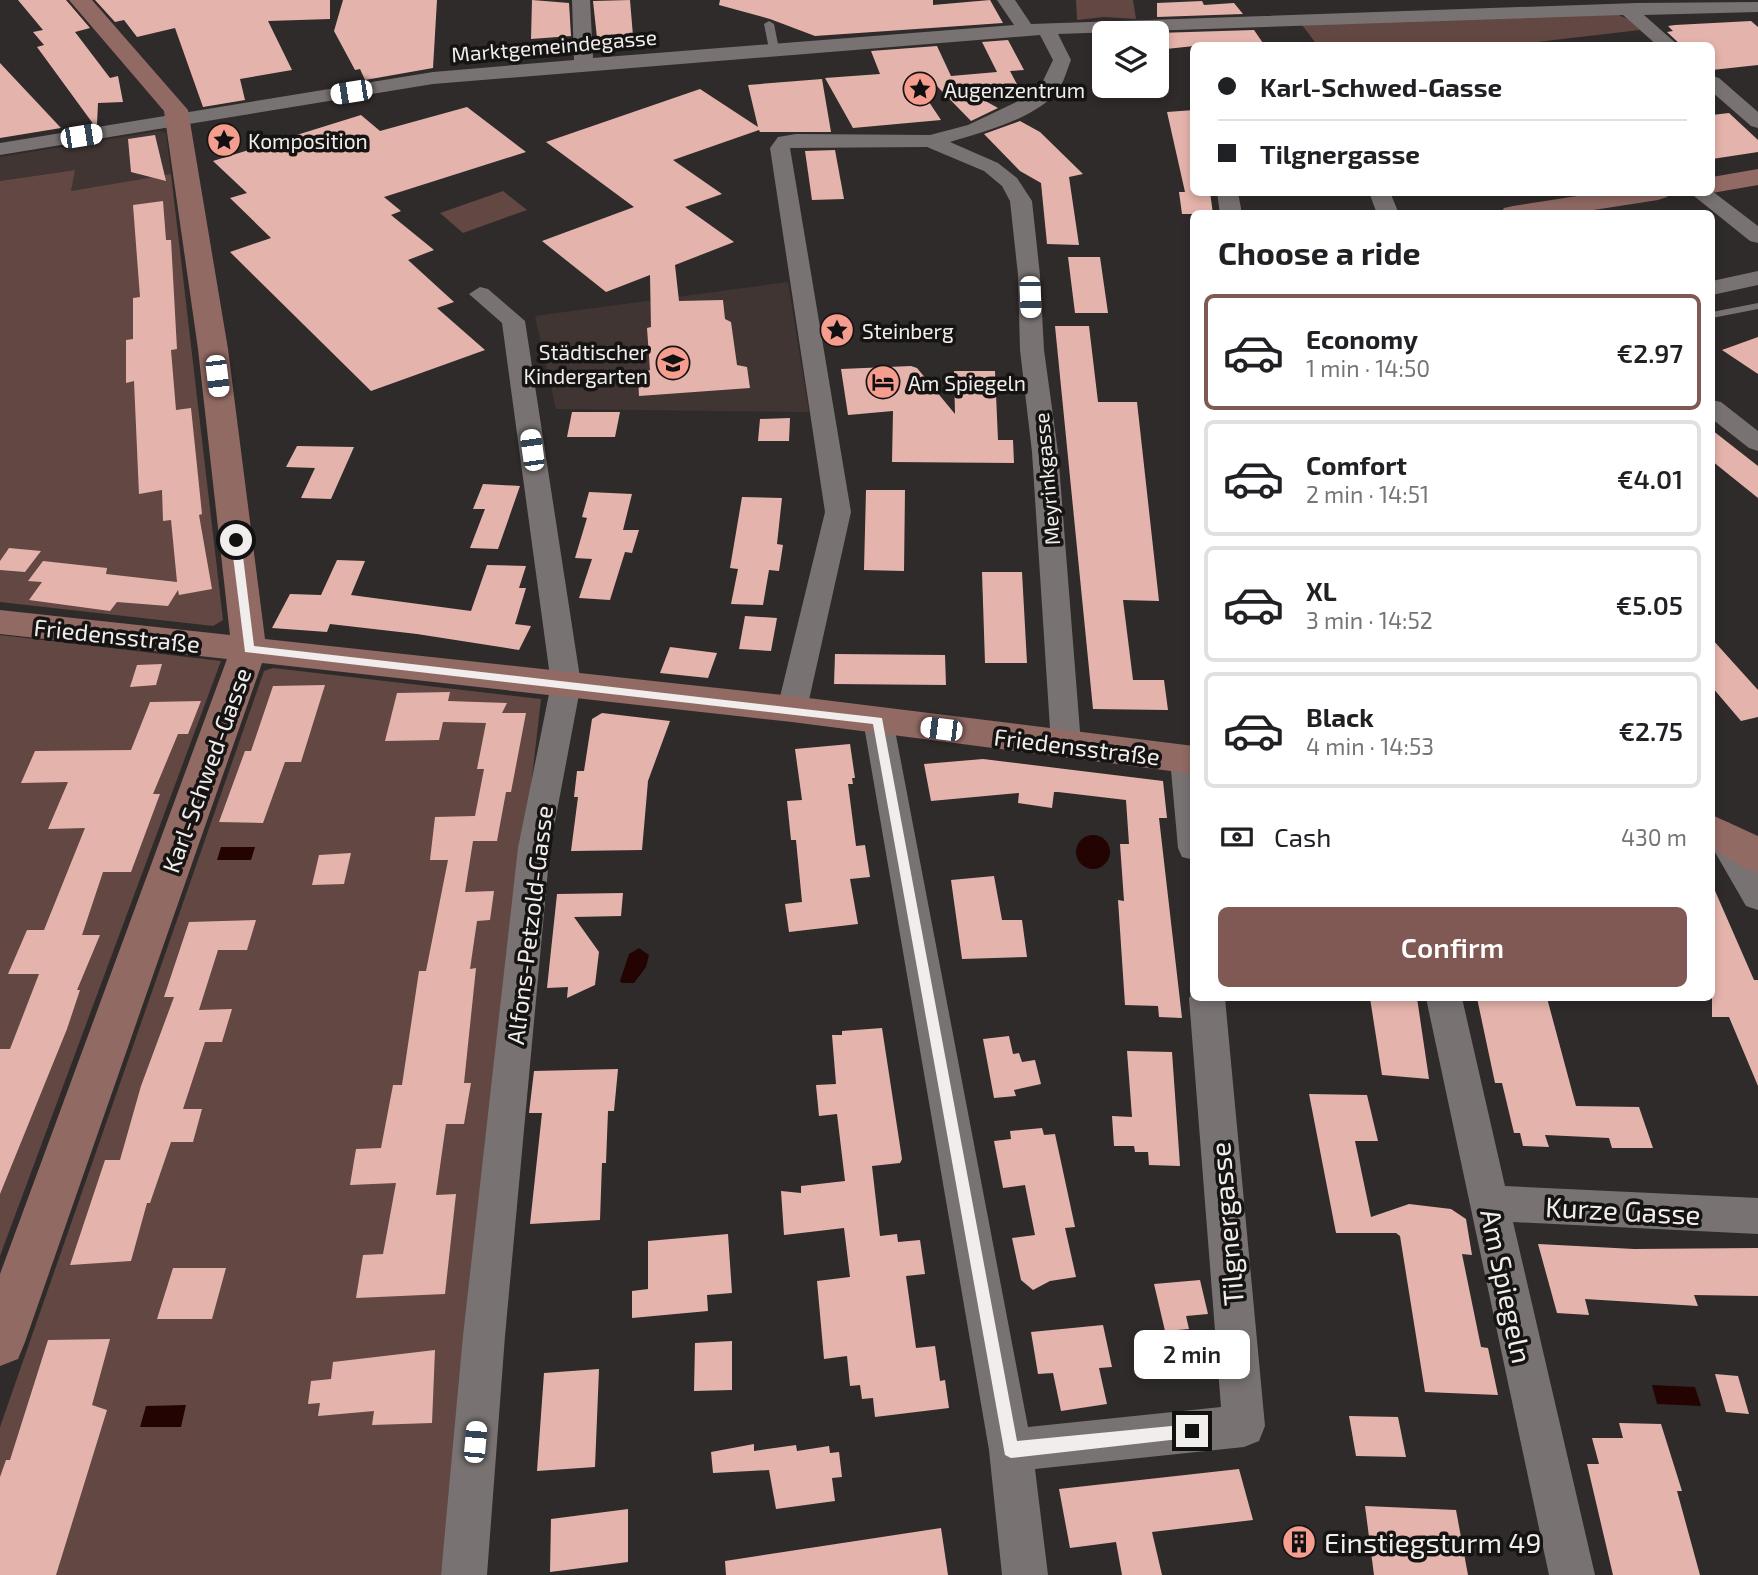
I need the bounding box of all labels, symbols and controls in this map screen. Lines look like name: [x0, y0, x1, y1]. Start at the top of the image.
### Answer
map controls: [1092, 21, 1169, 98]
button: layers: [1092, 21, 1169, 98]
street label: Marktgemeindegasse: [450, 24, 658, 66]
place icon: Augenzentrum: [901, 70, 939, 108]
text: Karl-Schwed-Gasse: [1260, 71, 1502, 102]
place label: Augenzentrum: [944, 77, 1085, 102]
car: [329, 78, 374, 106]
place icon: Komposition: [205, 121, 243, 159]
car: [59, 122, 104, 150]
place label: Komposition: [248, 128, 368, 153]
text: Tilgnergasse: [1260, 138, 1420, 169]
text: Choose a ride: [1218, 233, 1421, 271]
car: [1019, 276, 1042, 318]
place icon: Steinberg: [818, 311, 856, 349]
place label: Steinberg: [862, 318, 954, 343]
icon: car: [1222, 321, 1285, 384]
text: Economy: [1306, 323, 1418, 354]
text: €2.97: [1617, 337, 1683, 368]
place label: Städtischer Kindergarten: [523, 339, 649, 388]
school or university icon: Städtischer Kindergarten: [654, 344, 692, 382]
car: [205, 354, 230, 398]
text: 1 min · 14:50: [1306, 354, 1430, 382]
hotel icon: Am Spiegeln: [864, 363, 902, 401]
place label: Am Spiegeln: [908, 370, 1026, 395]
street label: Meyrinkgasse: [1028, 412, 1064, 546]
car: [519, 428, 546, 472]
icon: car: [1222, 447, 1285, 510]
text: Comfort: [1306, 449, 1407, 480]
text: €4.01: [1617, 463, 1683, 494]
text: 2 min · 14:51: [1306, 480, 1429, 508]
route start: [220, 524, 252, 556]
icon: car: [1222, 573, 1285, 636]
text: XL: [1306, 575, 1337, 606]
text: €5.05: [1616, 589, 1683, 620]
text: 3 min · 14:52: [1306, 606, 1433, 634]
street label: Friedensstraße: [32, 612, 202, 658]
street label: Karl-Schwed-Gasse: [155, 664, 257, 876]
icon: car: [1222, 699, 1285, 762]
text: Black: [1306, 701, 1374, 732]
text: €2.75: [1618, 715, 1683, 746]
car: [919, 716, 964, 742]
street label: Friedensstraße: [992, 721, 1162, 771]
text: 4 min · 14:53: [1306, 732, 1434, 760]
street label: Alfons-Petzold-Gasse: [500, 804, 558, 1046]
icon: cash: [1218, 818, 1256, 856]
text: Cash: [1274, 821, 1331, 852]
text: 430 m: [1621, 823, 1687, 851]
button: Confirm: [1218, 907, 1687, 987]
street label: Tilgnergasse: [1202, 1141, 1250, 1307]
street label: Kurze Gasse: [1544, 1189, 1702, 1231]
street label: Am Spiegeln: [1474, 1206, 1540, 1366]
callout: 2 min: [1134, 1330, 1250, 1378]
text: 2 min: [1163, 1340, 1221, 1368]
route end: [1176, 1415, 1208, 1447]
car: [463, 1420, 488, 1464]
building icon: Einstiegsturm 49: [1280, 1523, 1318, 1561]
place label: Einstiegsturm 49: [1324, 1525, 1541, 1559]

